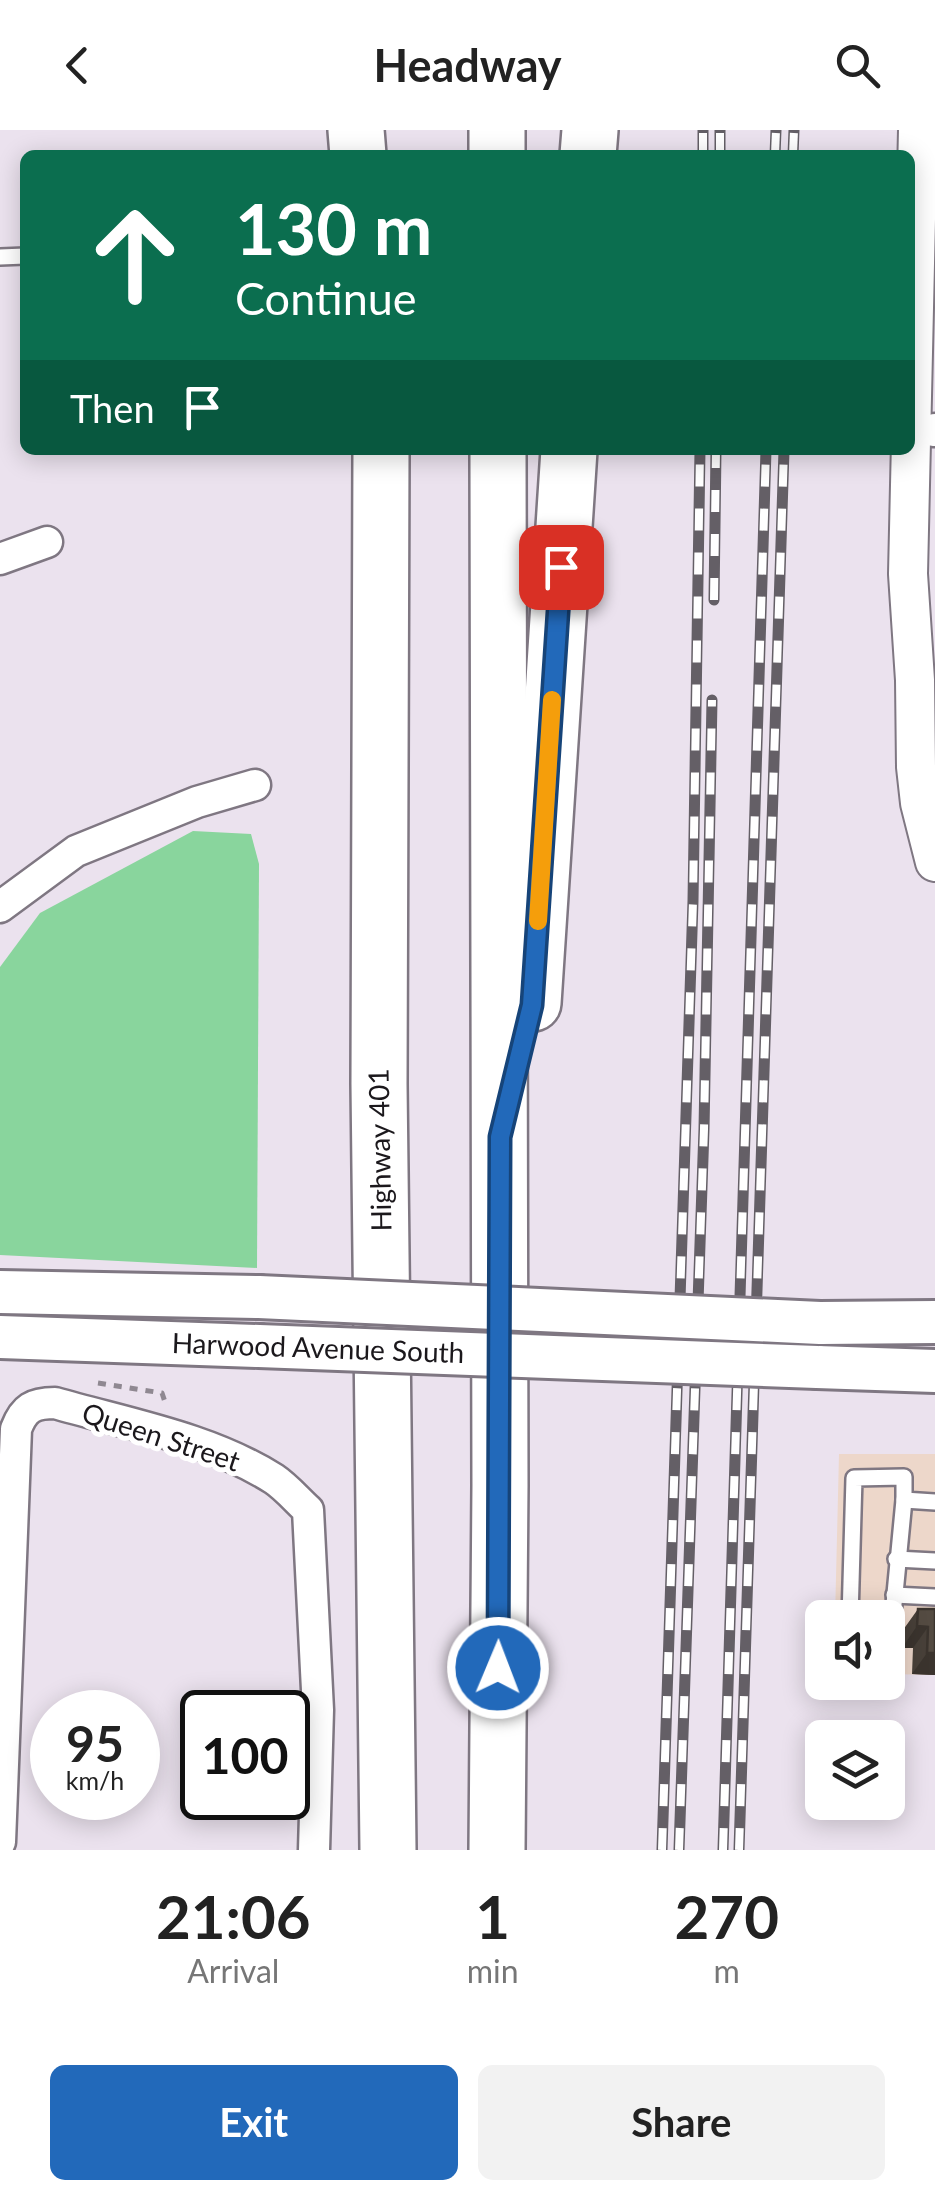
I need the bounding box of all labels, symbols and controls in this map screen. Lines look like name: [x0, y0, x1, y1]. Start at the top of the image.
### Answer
icon: back: [50, 38, 105, 93]
text: Headway: [373, 38, 562, 92]
icon: search: [830, 38, 885, 93]
text: 130 m: [235, 186, 432, 270]
icon: ahead: [70, 190, 200, 320]
text: Continue: [235, 271, 417, 325]
icon: arrive: [175, 380, 230, 435]
text: Then: [70, 385, 155, 431]
pin: [519, 525, 604, 610]
icon: arrive: [534, 540, 589, 595]
street label: Highway 401: [361, 1068, 397, 1232]
street label: Harwood Avenue South: [171, 1325, 465, 1369]
street label: Queen Street: [78, 1395, 245, 1478]
map controls: [805, 1600, 905, 1820]
button: sound: [805, 1600, 905, 1700]
position arrow: [446, 1616, 550, 1720]
speed limit sign: 100: [180, 1690, 310, 1820]
text: 95: [66, 1713, 124, 1773]
button: layers: [805, 1720, 905, 1820]
text: km/h: [66, 1765, 124, 1795]
text: 21:06: [156, 1880, 311, 1952]
text: 1: [475, 1880, 510, 1952]
text: 270: [675, 1880, 779, 1952]
text: Arrival: [187, 1951, 279, 1990]
text: min: [467, 1951, 519, 1990]
text: m: [714, 1951, 740, 1990]
button: Exit: [50, 2065, 458, 2180]
button: Share: [478, 2065, 885, 2180]

